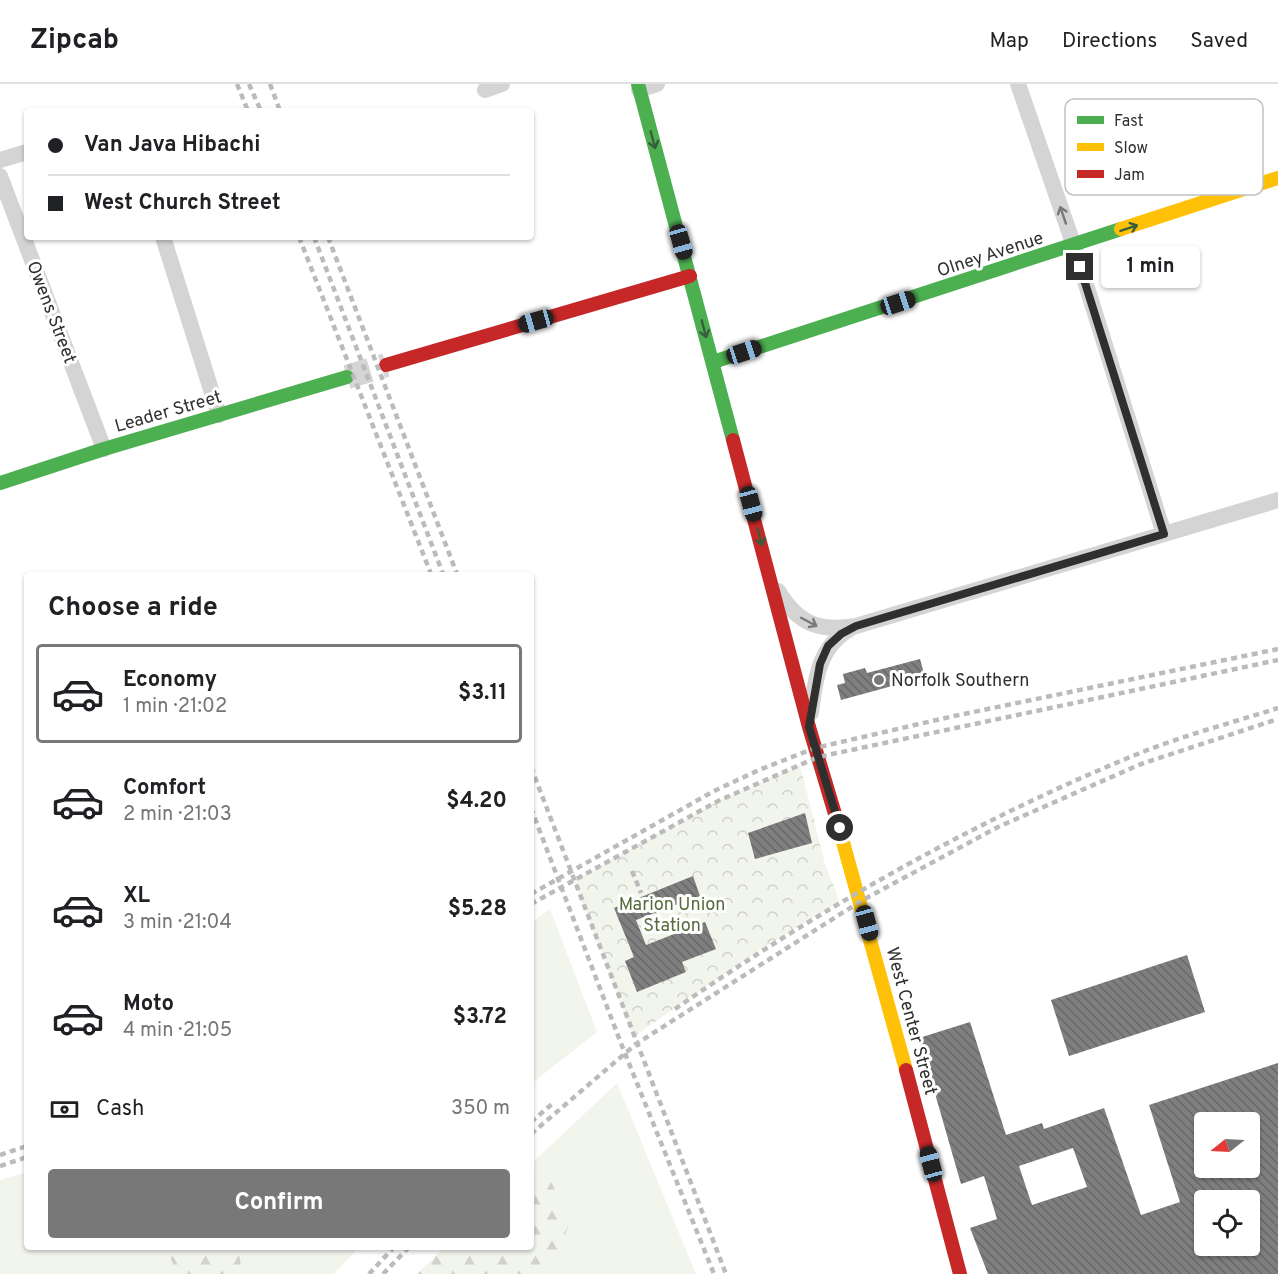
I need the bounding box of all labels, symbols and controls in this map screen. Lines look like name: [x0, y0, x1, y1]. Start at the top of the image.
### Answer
text: Zipcab: [30, 23, 119, 59]
text: Map: [989, 28, 1029, 55]
text: Directions: [1062, 28, 1157, 55]
text: Saved: [1190, 28, 1248, 55]
legend: [1065, 99, 1263, 195]
text: Fast: [1114, 112, 1144, 132]
one-way arrow: [648, 131, 659, 150]
text: Van Java Hibachi: [84, 132, 261, 159]
text: Slow: [1114, 139, 1148, 159]
text: Jam: [1114, 166, 1145, 186]
text: West Church Street: [84, 190, 281, 217]
one-way arrow: [1057, 206, 1068, 225]
one-way arrow: [1119, 221, 1138, 232]
car: [667, 222, 695, 262]
street label: Olney Avenue: [934, 227, 1047, 283]
callout: 1 min: [1101, 246, 1200, 288]
route end: [1066, 253, 1093, 280]
text: 1 min: [1126, 254, 1175, 280]
street label: Owens Street: [21, 258, 81, 367]
car: [878, 289, 918, 317]
car: [516, 307, 556, 335]
one-way arrow: [699, 319, 711, 338]
car: [724, 338, 764, 366]
street label: Leader Street: [112, 386, 225, 439]
car: [738, 484, 764, 524]
one-way arrow: [754, 528, 766, 547]
text: Choose a ride: [48, 591, 218, 625]
one-way arrow: [800, 616, 818, 628]
icon: car: [51, 667, 105, 721]
text: Economy: [123, 667, 217, 694]
place label: Norfolk Southern: [891, 670, 1029, 693]
marker: Norfolk Southern: [872, 673, 886, 687]
text: $3.11: [458, 680, 507, 707]
text: 1 min · 21:02: [123, 694, 227, 720]
icon: car: [51, 775, 105, 829]
text: Comfort: [123, 775, 206, 802]
text: $4.20: [446, 788, 507, 815]
text: 2 min · 21:03: [123, 802, 232, 828]
route start: [826, 814, 853, 841]
icon: car: [51, 883, 105, 937]
text: XL: [123, 883, 150, 910]
park label: Marion Union Station: [619, 894, 725, 938]
text: $5.28: [448, 896, 507, 923]
car: [854, 903, 880, 943]
text: 3 min · 21:04: [123, 910, 232, 936]
street label: West Center Street: [880, 945, 941, 1098]
icon: car: [51, 991, 105, 1045]
text: Moto: [123, 991, 174, 1018]
text: $3.72: [453, 1004, 507, 1031]
text: 4 min · 21:05: [123, 1018, 232, 1044]
icon: cash: [48, 1093, 81, 1126]
text: Cash: [96, 1096, 145, 1123]
text: 350 m: [451, 1096, 510, 1122]
north arrow: [1194, 1112, 1260, 1178]
map controls: [1194, 1112, 1260, 1256]
car: [918, 1144, 944, 1184]
button: Confirm: [48, 1169, 510, 1238]
button: locate: [1194, 1190, 1260, 1256]

